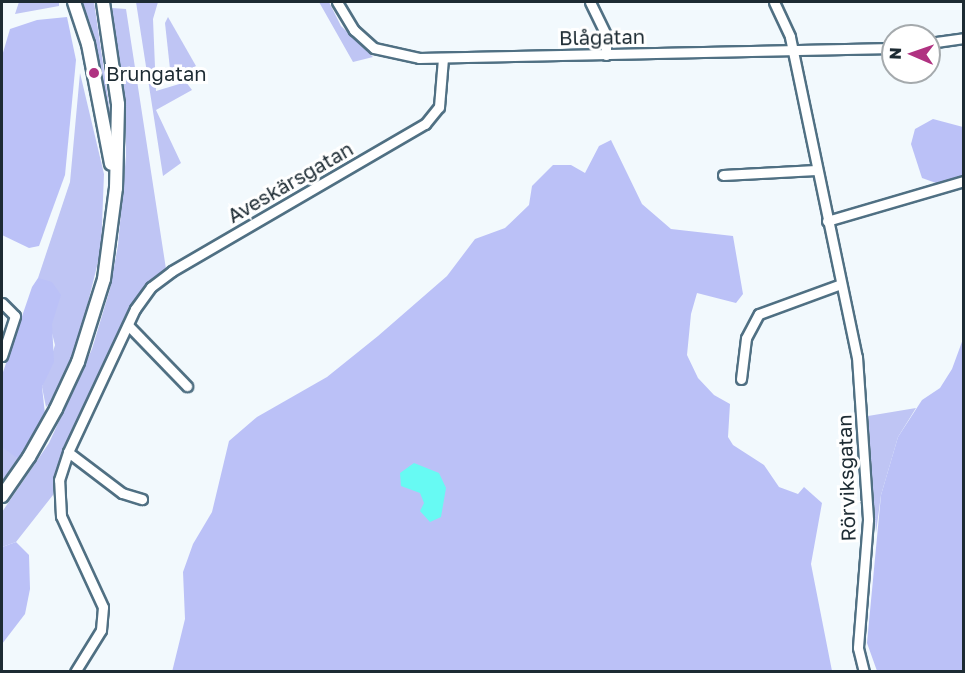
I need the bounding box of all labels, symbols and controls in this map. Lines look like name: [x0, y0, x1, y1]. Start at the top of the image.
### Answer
street label: Blågatan: [559, 24, 645, 50]
north arrow: [881, 24, 941, 84]
text: N: [885, 47, 905, 60]
place label: Brungatan: [106, 61, 207, 85]
marker: Brungatan: [87, 66, 101, 80]
street label: Aveskärsgatan: [223, 136, 357, 228]
street label: Rörviksgatan: [832, 414, 860, 542]

